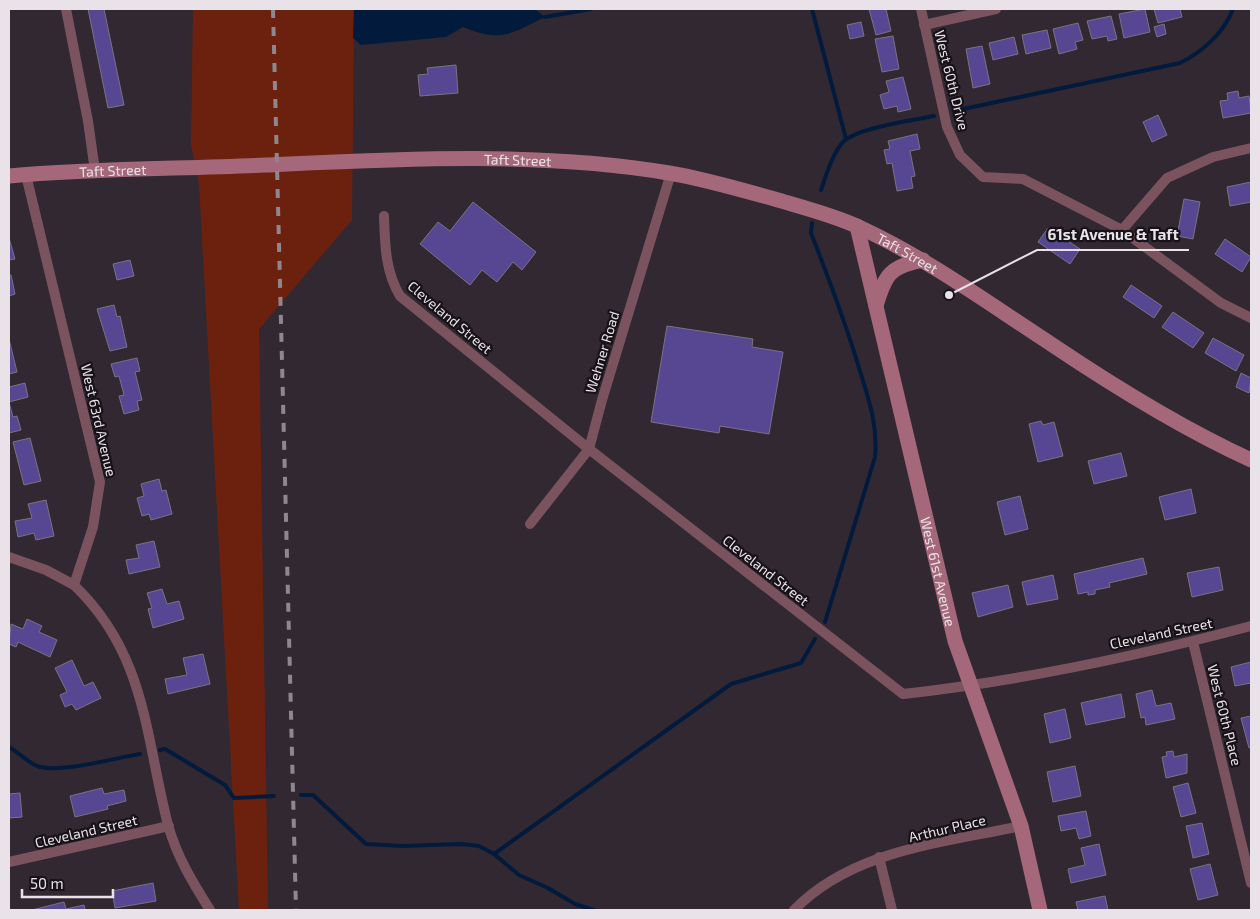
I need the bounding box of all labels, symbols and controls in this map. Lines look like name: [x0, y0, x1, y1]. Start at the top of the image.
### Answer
street label: West 60th Drive: [931, 28, 973, 132]
street label: Taft Street: [484, 150, 552, 169]
street label: Taft Street: [79, 160, 147, 180]
callout: 61st Avenue & Taft: [1037, 220, 1189, 250]
text: 61st Avenue & Taft: [1047, 225, 1179, 243]
street label: Taft Street: [874, 229, 941, 277]
street label: Cleveland Street: [405, 277, 495, 357]
street label: Wehner Road: [581, 309, 623, 395]
street label: West 63rd Avenue: [78, 362, 120, 478]
street label: West 61st Avenue: [917, 515, 960, 628]
street label: Cleveland Street: [720, 531, 812, 609]
street label: Cleveland Street: [1108, 614, 1214, 652]
street label: West 60th Place: [1204, 663, 1246, 767]
street label: Cleveland Street: [33, 811, 139, 851]
street label: Arthur Place: [907, 811, 987, 845]
scale bar: [22, 866, 114, 898]
text: 50 m: [30, 874, 64, 892]

